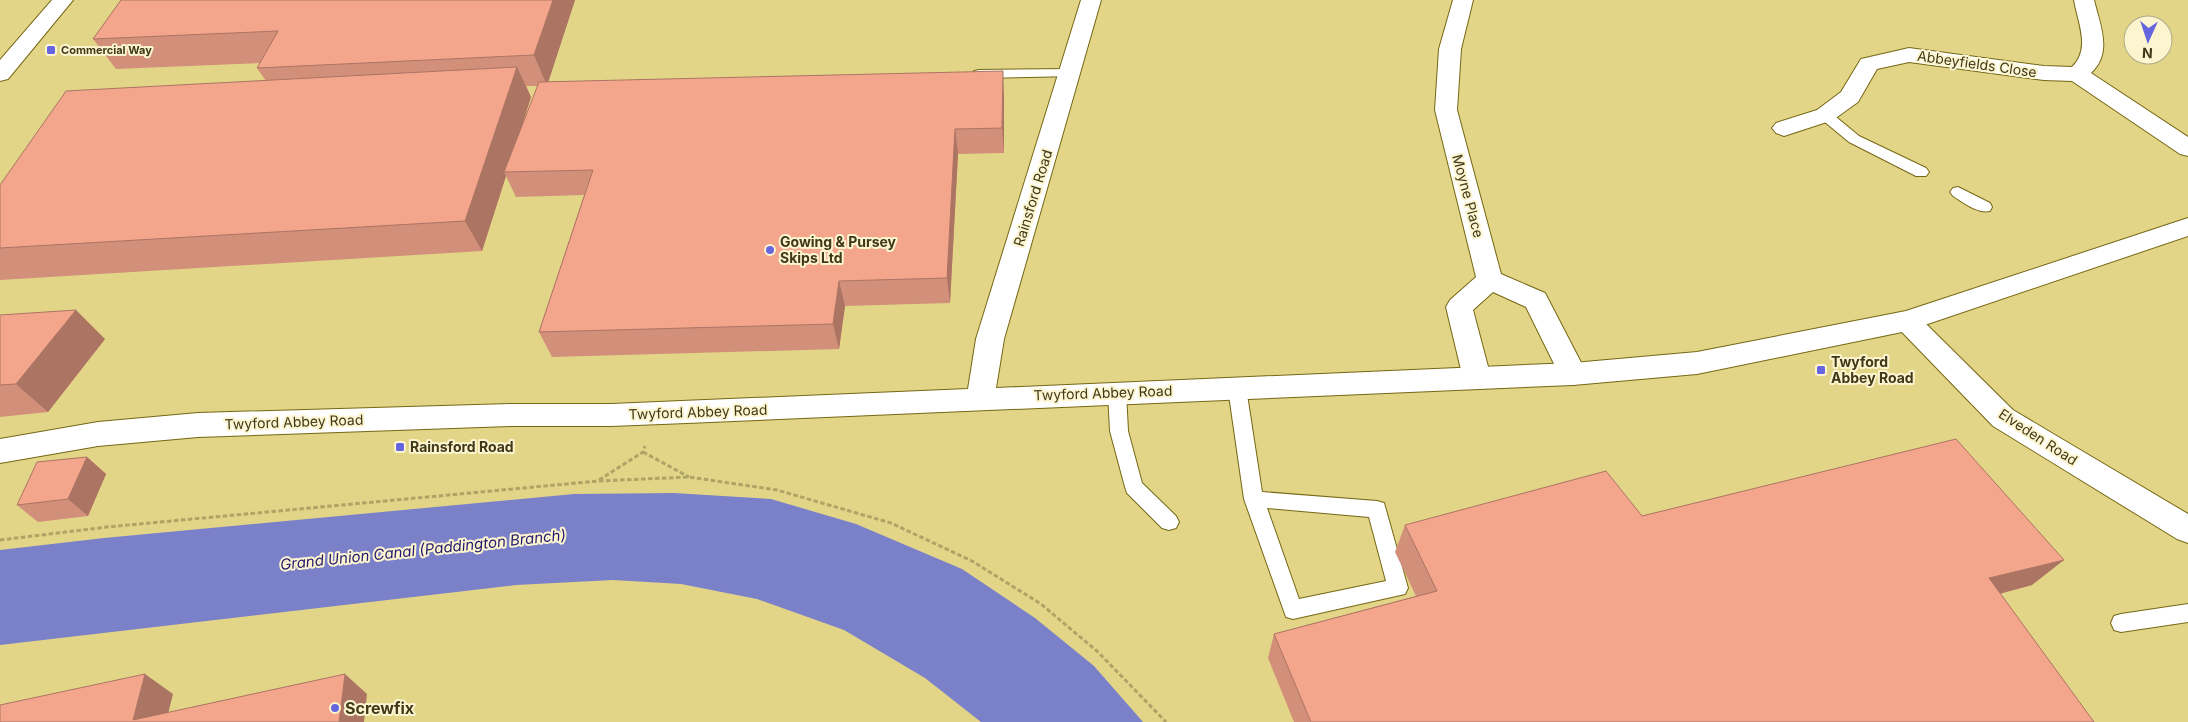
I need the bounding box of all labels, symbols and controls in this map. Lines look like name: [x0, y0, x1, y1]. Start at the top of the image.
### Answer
north arrow: [2123, 15, 2173, 65]
place label: Commercial Way: [61, 43, 152, 57]
marker: Commercial Way: [45, 44, 57, 56]
text: N: [2142, 45, 2153, 62]
street label: Abbeyfields Close: [1916, 47, 2038, 80]
street label: Rainsford Road: [1010, 147, 1055, 248]
street label: Moyne Place: [1449, 152, 1488, 239]
place label: Gowing & Pursey Skips Ltd: [780, 233, 897, 266]
marker: Gowing & Pursey Skips Ltd: [764, 244, 776, 256]
place label: Twyford Abbey Road: [1831, 353, 1914, 386]
marker: Twyford Abbey Road: [1815, 364, 1827, 376]
street label: Twyford Abbey Road: [1033, 382, 1173, 403]
street label: Twyford Abbey Road: [628, 401, 768, 422]
street label: Elveden Road: [1996, 405, 2081, 468]
street label: Twyford Abbey Road: [224, 411, 364, 432]
place label: Rainsford Road: [410, 438, 514, 455]
marker: Rainsford Road: [394, 441, 406, 453]
water label: Grand Union Canal (Paddington Branch): [279, 525, 567, 574]
place label: Screwfix: [345, 698, 414, 718]
marker: Screwfix: [329, 702, 341, 714]

